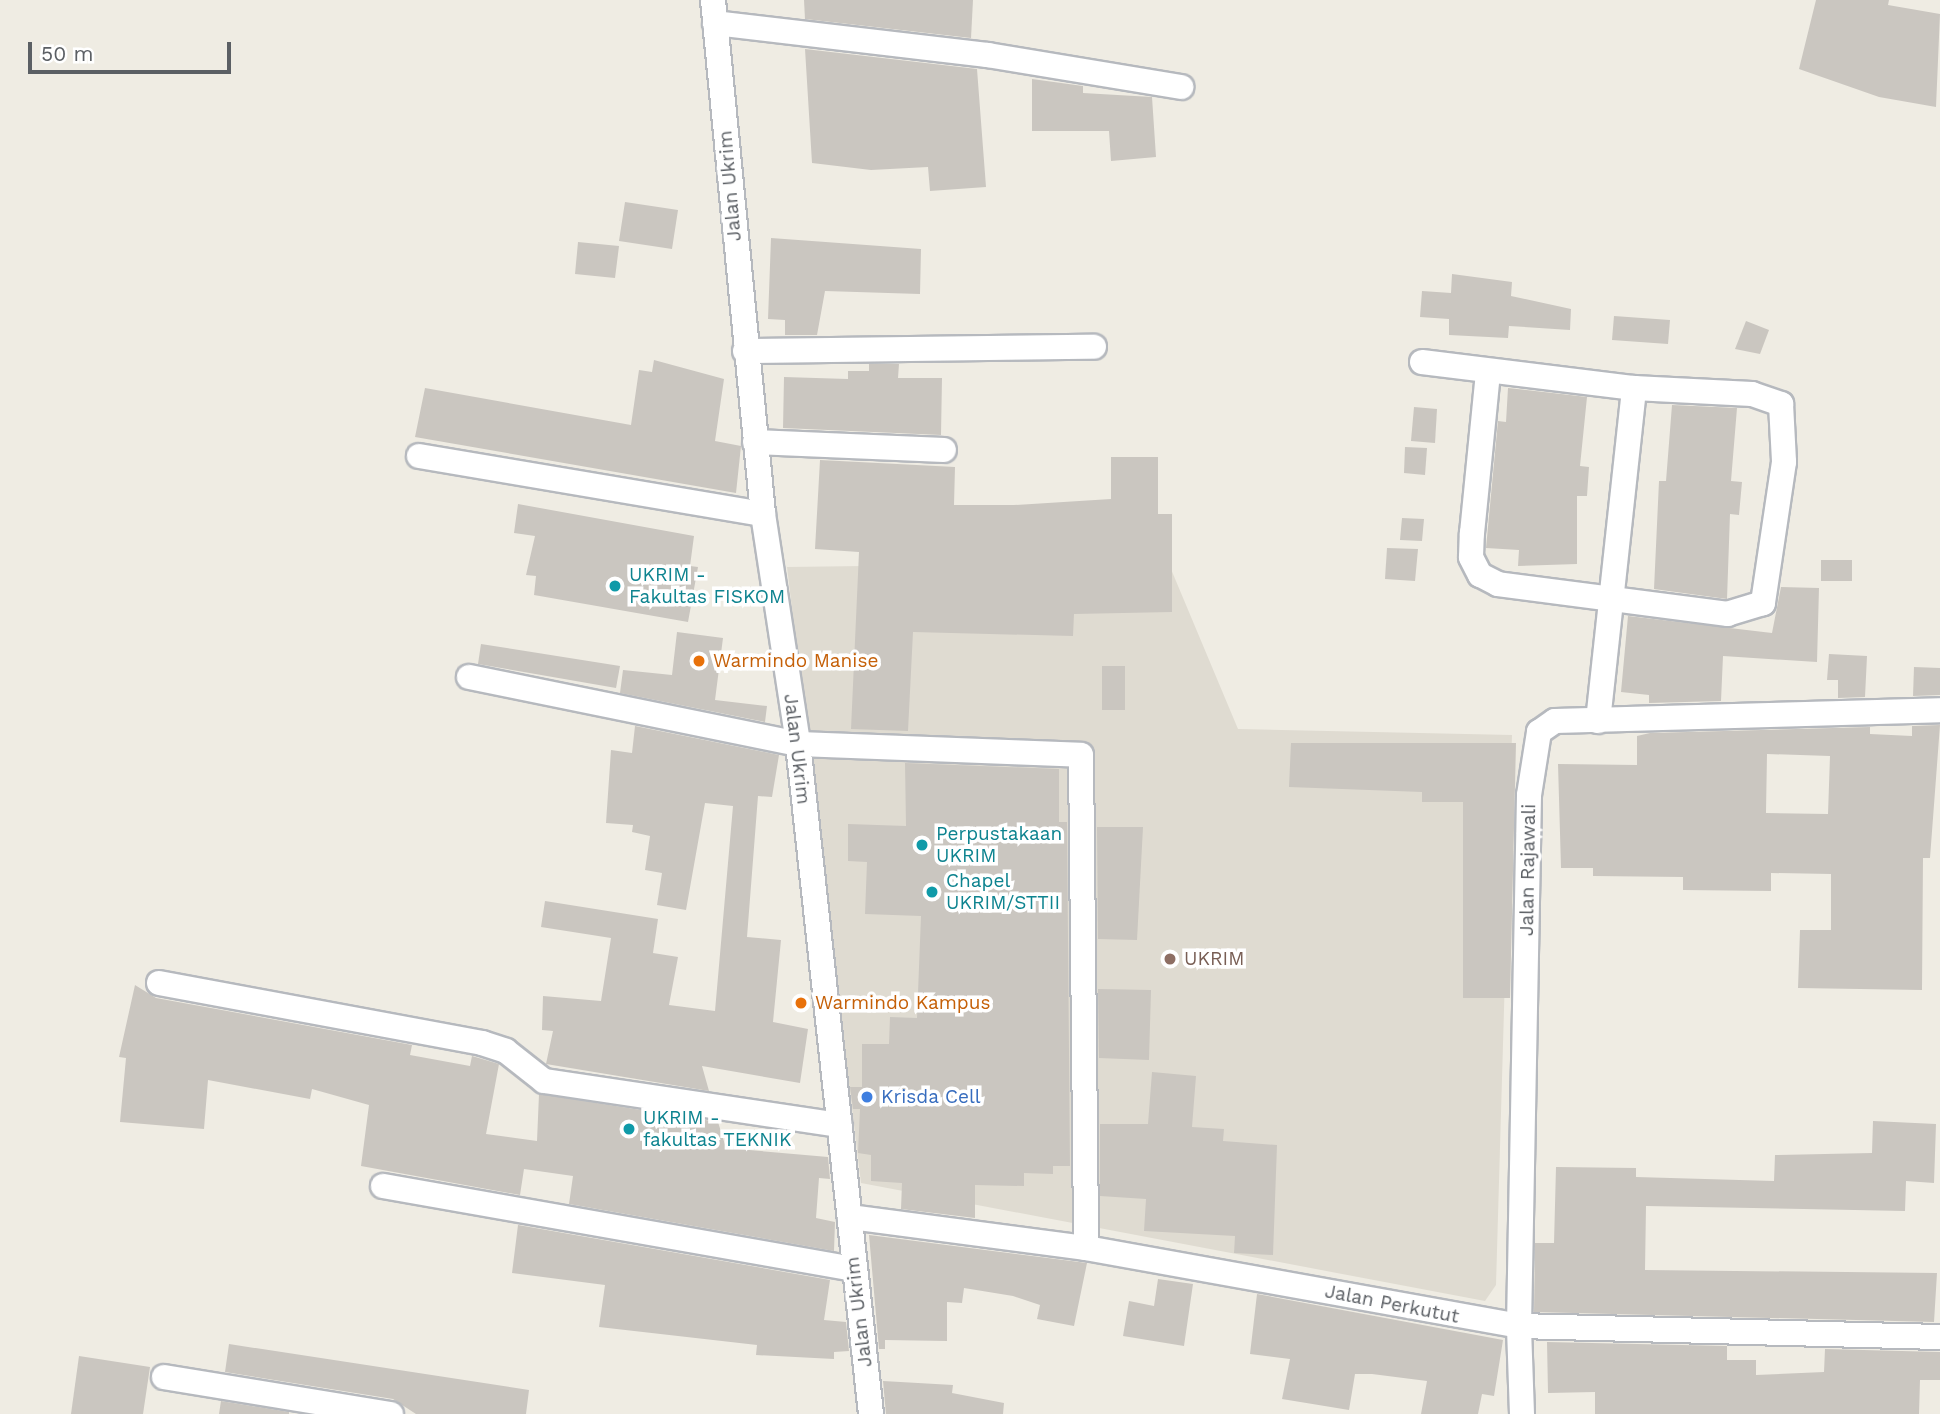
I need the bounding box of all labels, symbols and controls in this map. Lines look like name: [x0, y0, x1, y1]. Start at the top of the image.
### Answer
scale bar: [32, 28, 234, 72]
text: 50 m: [41, 41, 93, 66]
street label: Jalan Ukrim: [714, 130, 746, 242]
place label: UKRIM - Fakultas FISKOM: [629, 564, 785, 608]
marker: UKRIM - Fakultas FISKOM: [607, 578, 623, 594]
place label: Warmindo Manise: [713, 650, 878, 672]
marker: Warmindo Manise: [691, 653, 707, 669]
street label: Jalan Ukrim: [779, 693, 815, 805]
street label: Jalan Rajawali: [1515, 804, 1541, 936]
place label: Perpustakaan UKRIM: [936, 823, 1062, 867]
marker: Perpustakaan UKRIM: [914, 837, 930, 853]
place label: Chapel UKRIM/STTII: [946, 870, 1060, 914]
marker: Chapel UKRIM/STTII: [924, 884, 940, 900]
place label: UKRIM: [1184, 948, 1244, 970]
marker: UKRIM: [1162, 951, 1178, 967]
place label: Warmindo Kampus: [815, 992, 990, 1014]
marker: Warmindo Kampus: [793, 995, 809, 1011]
place label: Krisda Cell: [881, 1086, 981, 1108]
marker: Krisda Cell: [859, 1089, 875, 1105]
place label: UKRIM - fakultas TEKNIK: [643, 1107, 792, 1151]
marker: UKRIM - fakultas TEKNIK: [621, 1121, 637, 1137]
street label: Jalan Ukrim: [841, 1256, 877, 1368]
street label: Jalan Perkutut: [1323, 1280, 1461, 1328]

